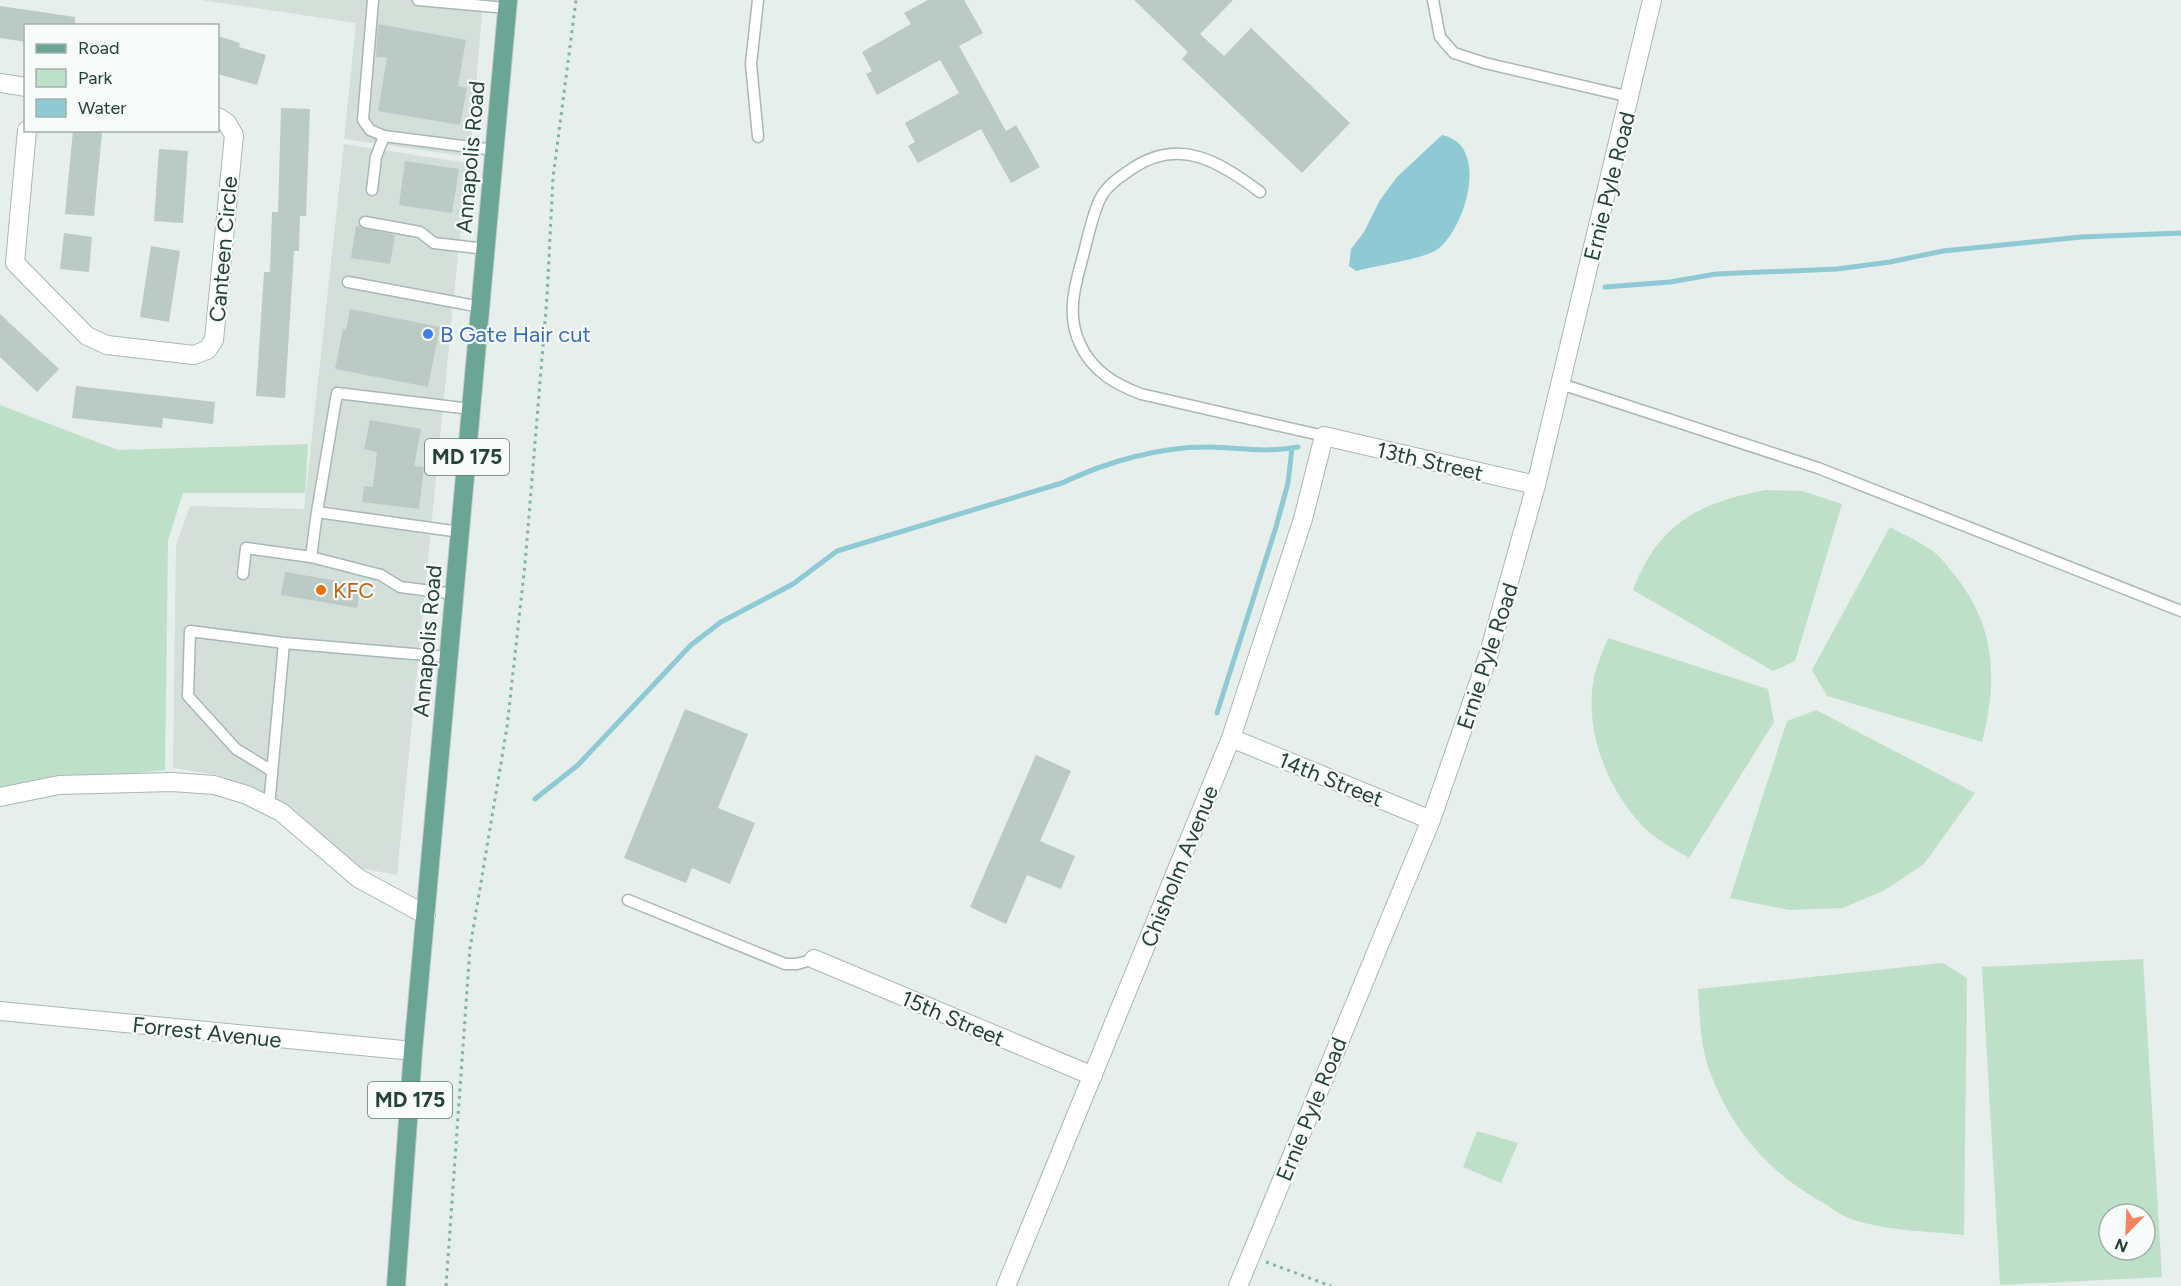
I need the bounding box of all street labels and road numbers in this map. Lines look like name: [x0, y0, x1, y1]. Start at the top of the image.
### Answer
street label: Annapolis Road: [450, 80, 491, 234]
street label: Ernie Pyle Road: [1578, 109, 1641, 263]
street label: Canteen Circle: [204, 175, 243, 323]
street label: 13th Street: [1374, 436, 1486, 487]
road number: MD 175: [425, 439, 509, 475]
street label: Annapolis Road: [407, 564, 448, 718]
street label: Ernie Pyle Road: [1451, 579, 1524, 733]
street label: 14th Street: [1275, 746, 1387, 813]
street label: Chisholm Avenue: [1135, 781, 1224, 951]
street label: 15th Street: [897, 985, 1008, 1052]
street label: Forrest Avenue: [131, 1011, 283, 1054]
street label: Ernie Pyle Road: [1270, 1033, 1353, 1185]
road number: MD 175: [368, 1082, 452, 1118]

